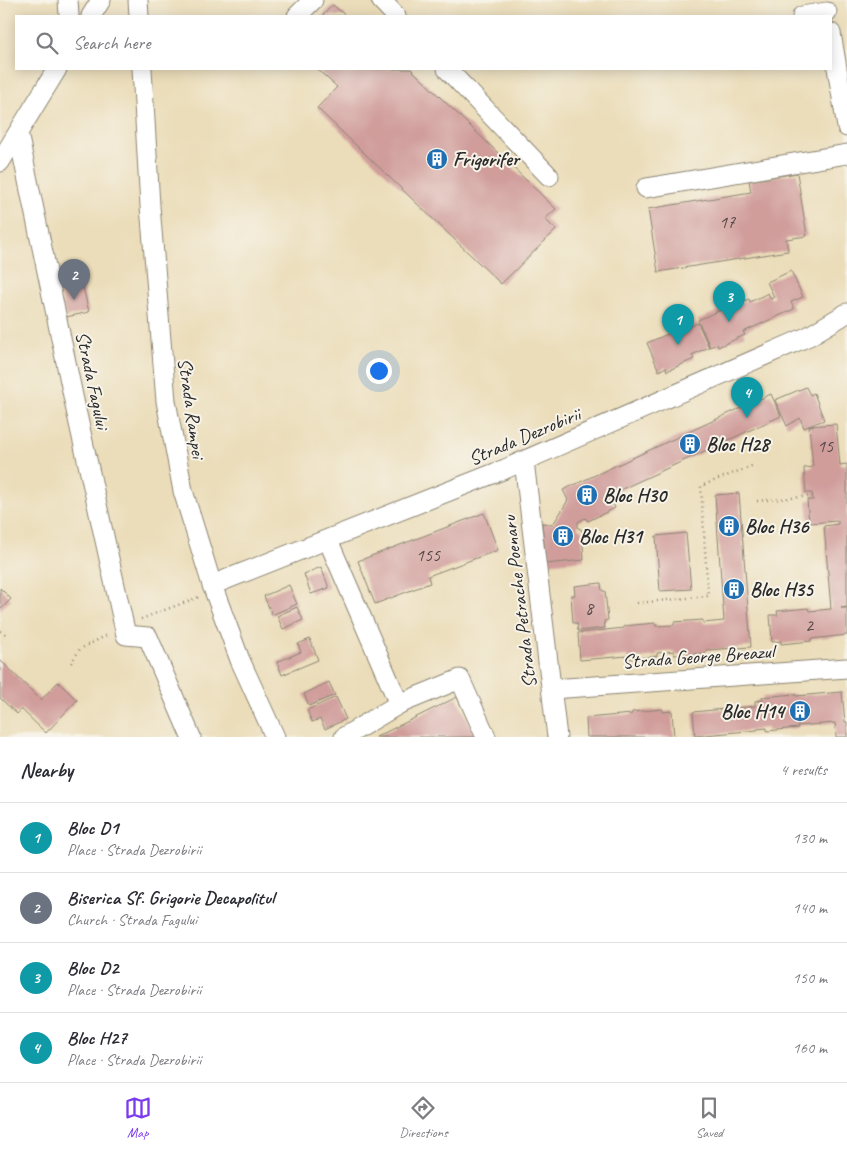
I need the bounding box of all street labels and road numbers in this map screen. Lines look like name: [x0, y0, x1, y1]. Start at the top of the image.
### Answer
street label: Strada Fagului: [70, 329, 116, 433]
street label: Strada Rampei: [172, 356, 211, 462]
street label: Strada Dezrobirii: [464, 401, 586, 471]
street label: Strada Petrache Poenaru: [496, 513, 542, 690]
street label: Strada George Breazul: [621, 638, 778, 674]

